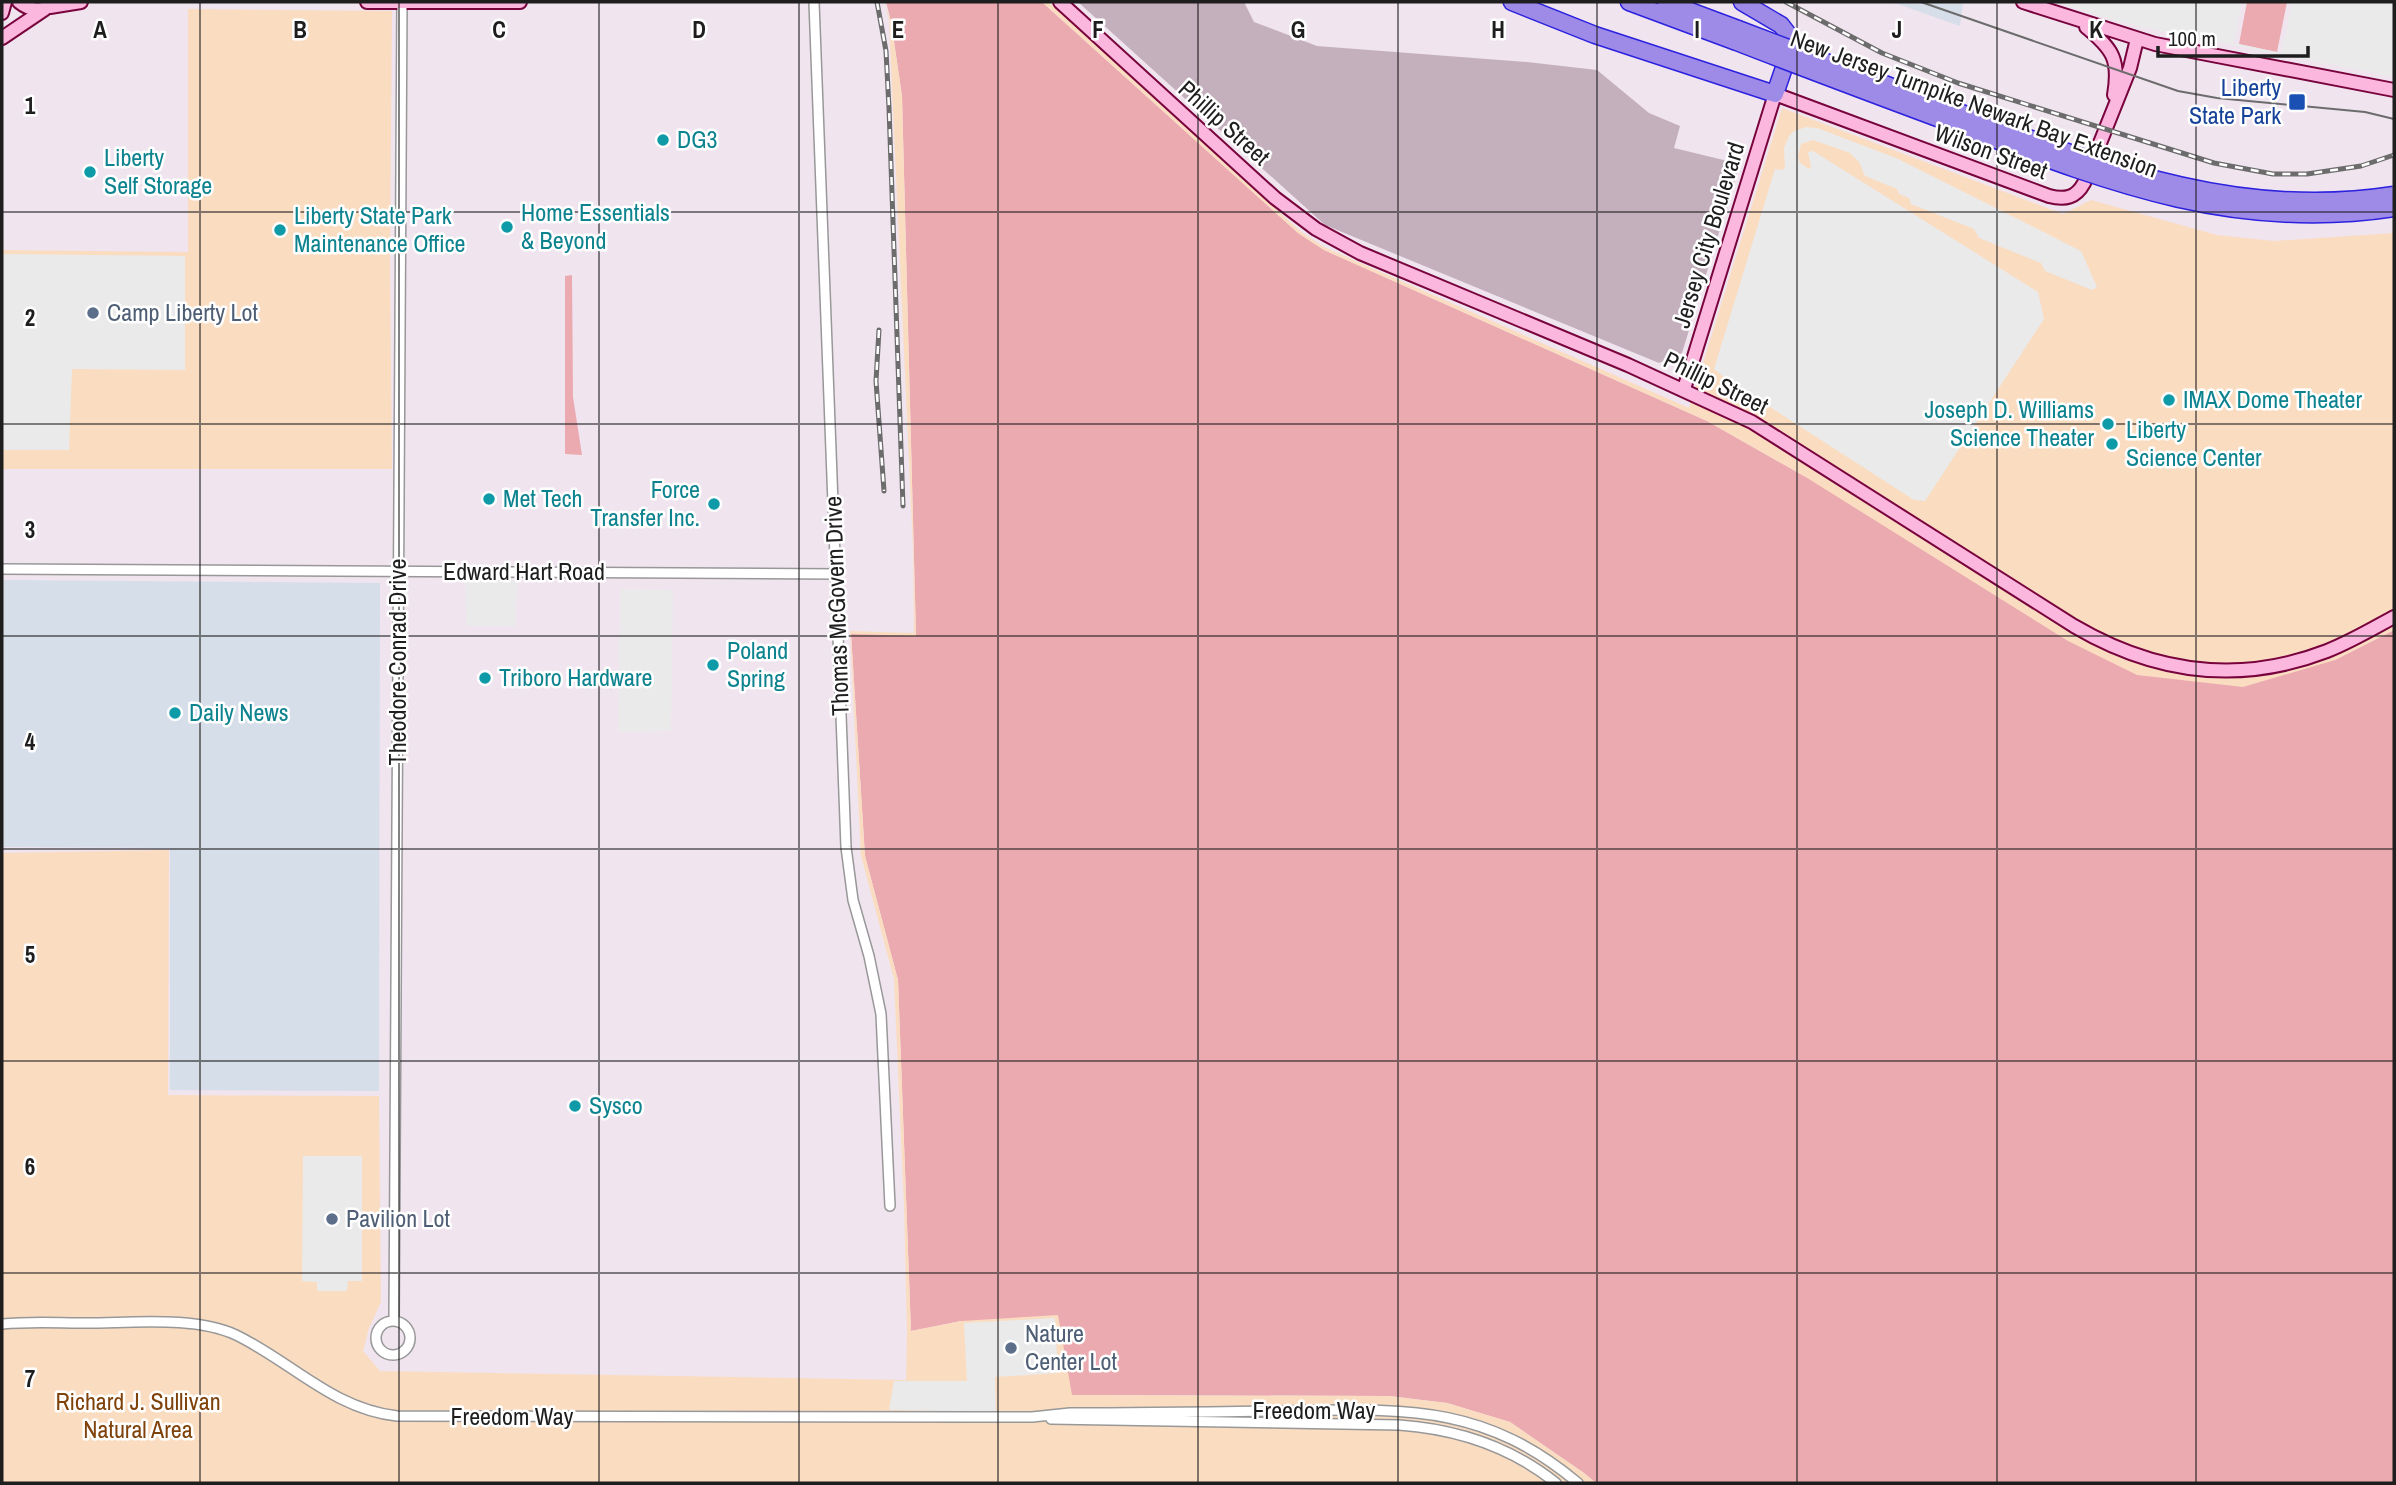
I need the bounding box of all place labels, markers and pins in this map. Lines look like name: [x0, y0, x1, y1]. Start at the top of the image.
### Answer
place label: Liberty State Park: [2189, 71, 2281, 131]
marker: Liberty State Park: [2287, 92, 2307, 112]
place label: DG3: [677, 123, 717, 155]
marker: DG3: [655, 132, 671, 148]
place label: Liberty Self Storage: [104, 141, 212, 201]
marker: Liberty Self Storage: [82, 164, 98, 180]
place label: Home Essentials & Beyond: [521, 196, 670, 256]
place label: Liberty State Park Maintenance Office: [294, 199, 465, 259]
marker: Home Essentials & Beyond: [499, 219, 515, 235]
marker: Liberty State Park Maintenance Office: [272, 222, 288, 238]
place label: Camp Liberty Lot: [107, 296, 258, 328]
marker: Camp Liberty Lot: [85, 305, 101, 321]
place label: IMAX Dome Theater: [2183, 383, 2362, 415]
marker: IMAX Dome Theater: [2161, 392, 2177, 408]
place label: Joseph D. Williams Science Theater: [1924, 393, 2094, 453]
place label: Liberty Science Center: [2126, 413, 2262, 473]
marker: Joseph D. Williams Science Theater: [2100, 416, 2116, 432]
marker: Liberty Science Center: [2104, 436, 2120, 452]
place label: Force Transfer Inc.: [590, 473, 700, 533]
place label: Met Tech: [503, 482, 583, 514]
marker: Met Tech: [481, 491, 497, 507]
marker: Force Transfer Inc.: [706, 496, 722, 512]
place label: Poland Spring: [727, 634, 788, 694]
marker: Poland Spring: [705, 657, 721, 673]
place label: Triboro Hardware: [499, 661, 652, 693]
marker: Triboro Hardware: [477, 670, 493, 686]
place label: Daily News: [189, 696, 289, 728]
marker: Daily News: [167, 705, 183, 721]
place label: Sysco: [589, 1089, 643, 1121]
marker: Sysco: [567, 1098, 583, 1114]
place label: Pavilion Lot: [346, 1202, 450, 1234]
marker: Pavilion Lot: [324, 1211, 340, 1227]
place label: Nature Center Lot: [1025, 1317, 1117, 1377]
marker: Nature Center Lot: [1003, 1340, 1019, 1356]

